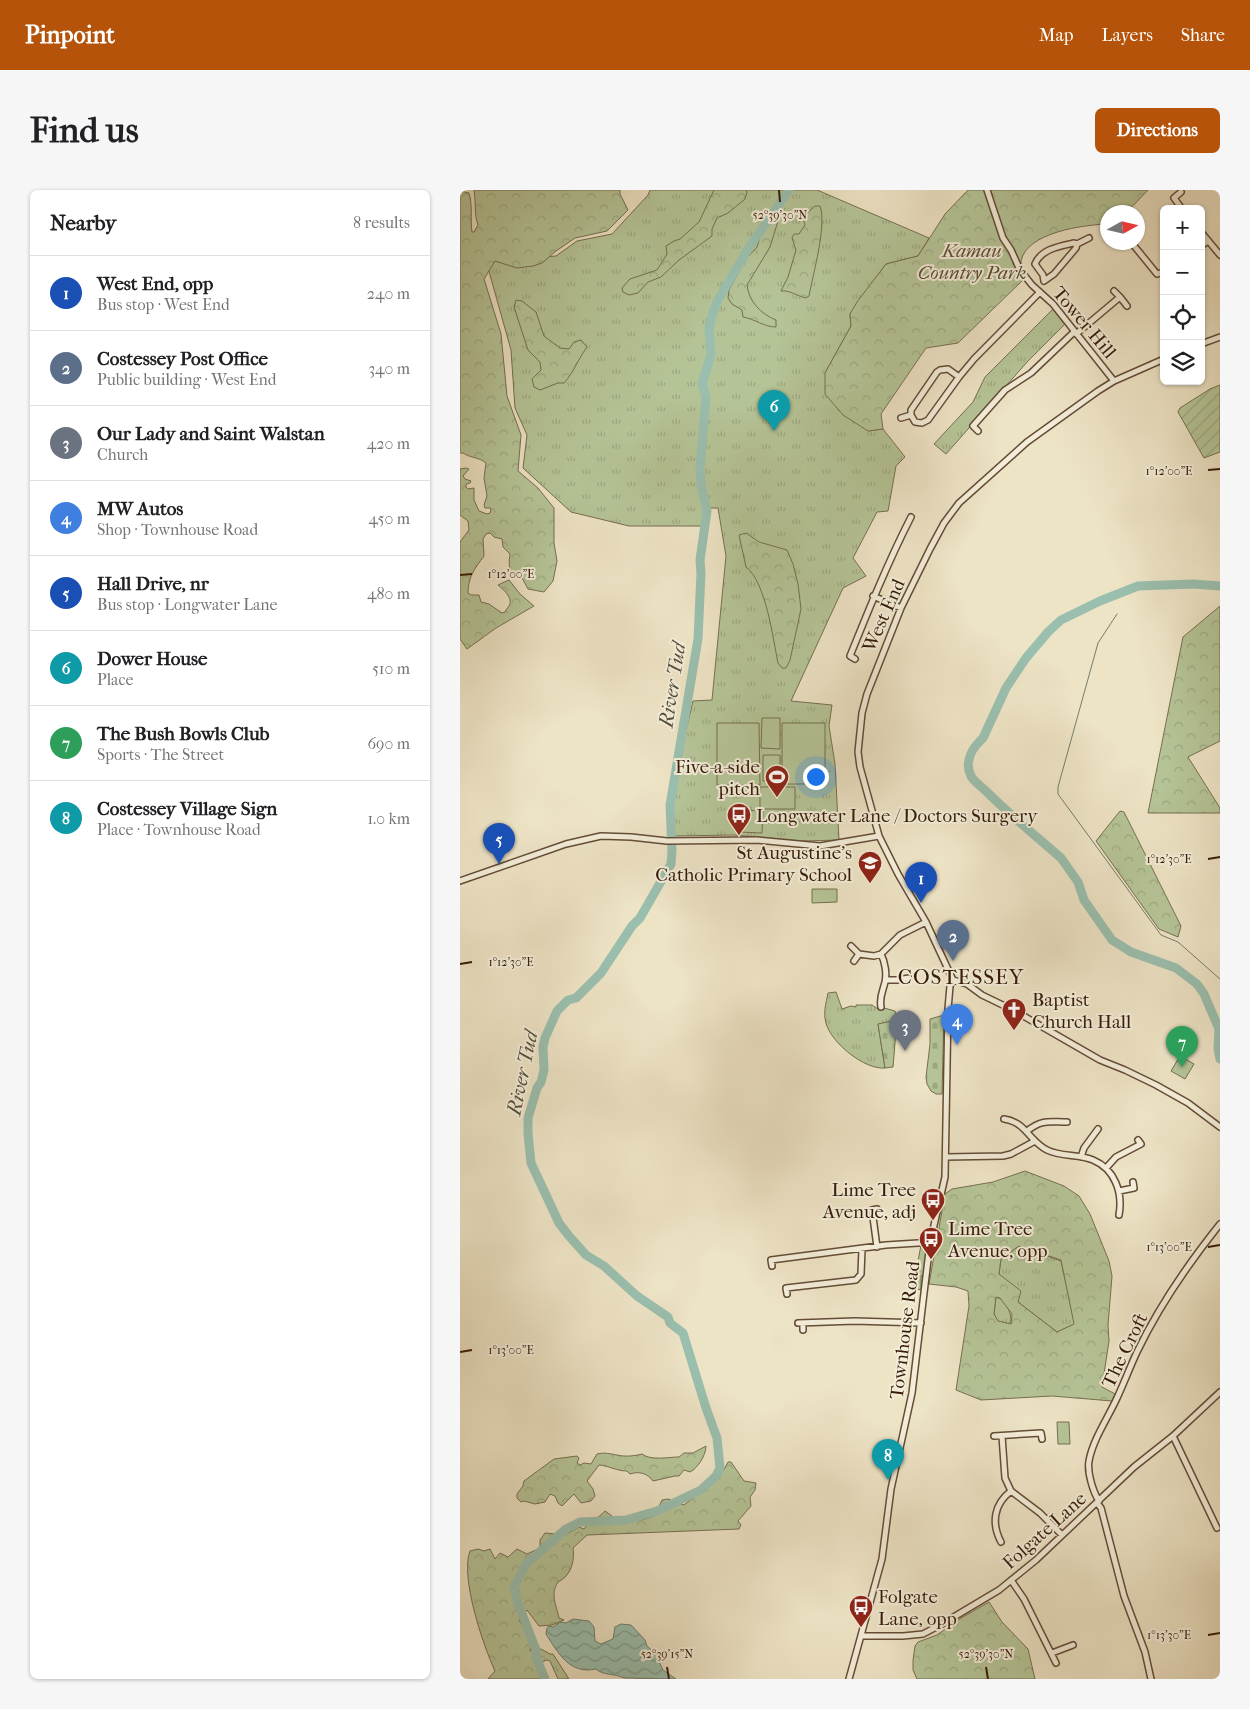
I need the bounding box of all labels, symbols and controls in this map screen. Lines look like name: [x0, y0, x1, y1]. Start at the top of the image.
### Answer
text: Pinpoint: [25, 21, 115, 49]
text: Map: [1039, 25, 1073, 46]
text: Layers: [1101, 25, 1153, 46]
text: Share: [1181, 25, 1225, 46]
button: Directions: [1095, 108, 1220, 153]
text: Find us: [30, 110, 139, 151]
north arrow: [1100, 205, 1145, 250]
map controls: [1160, 205, 1205, 385]
button: +: [1160, 205, 1205, 250]
text: 52°39'30"N: [753, 208, 807, 222]
text: Nearby: [50, 211, 116, 235]
text: 8 results: [353, 213, 410, 232]
park label: Kamau Country Park: [918, 240, 1026, 284]
button: −: [1160, 250, 1205, 295]
text: West End, opp: [97, 273, 213, 295]
street label: Tower Hill: [1048, 282, 1121, 363]
text: 1: [63, 284, 69, 303]
text: 240 m: [367, 284, 410, 303]
text: Bus stop · West End: [97, 295, 230, 314]
button: locate: [1160, 295, 1205, 340]
button: layers: [1160, 340, 1205, 385]
text: Costessey Post Office: [97, 348, 268, 370]
text: 2: [62, 359, 70, 378]
text: 340 m: [368, 359, 410, 378]
text: Public building · West End: [97, 370, 276, 389]
pin: 6: [758, 390, 790, 431]
text: Our Lady and Saint Walstan: [97, 423, 325, 445]
text: 3: [63, 434, 69, 453]
text: 420 m: [367, 434, 410, 453]
text: Church: [97, 445, 148, 464]
text: 1°12'00"E: [1146, 464, 1192, 478]
text: MW Autos: [97, 498, 183, 520]
text: 4: [61, 509, 71, 528]
text: 450 m: [369, 509, 410, 528]
text: Shop · Townhouse Road: [97, 520, 258, 539]
text: 1°12'00"E: [488, 567, 534, 581]
text: Hall Drive, nr: [97, 573, 209, 595]
street label: West End: [858, 575, 910, 656]
text: 5: [63, 584, 69, 603]
text: 480 m: [367, 584, 410, 603]
text: Bus stop · Longwater Lane: [97, 595, 277, 614]
water label: River Tud: [654, 638, 691, 731]
text: Dower House: [97, 648, 207, 670]
text: 6: [62, 659, 70, 678]
text: 510 m: [372, 659, 410, 678]
text: Place: [97, 670, 133, 689]
text: The Bush Bowls Club: [97, 723, 270, 745]
text: 7: [62, 734, 70, 753]
text: 690 m: [367, 734, 410, 753]
text: Sports · The Street: [97, 745, 224, 764]
place label: Five-a-side pitch: [675, 756, 760, 800]
sports icon: Five-a-side pitch: [764, 764, 790, 798]
your location: [803, 764, 829, 790]
text: Costessey Village Sign: [97, 798, 277, 820]
bus stop icon: Longwater Lane / Doctors Surgery: [726, 802, 752, 836]
place label: Longwater Lane / Doctors Surgery: [756, 805, 1038, 827]
text: 8: [62, 809, 70, 828]
text: 1.0 km: [367, 809, 410, 828]
text: Place · Townhouse Road: [97, 820, 261, 839]
pin: 5: [483, 823, 515, 864]
place label: St Augustine's Catholic Primary School: [655, 842, 852, 886]
school or university icon: St Augustine's Catholic Primary School: [857, 850, 883, 884]
text: 1°12'30"E: [1146, 852, 1192, 866]
pin: 1: [905, 862, 937, 903]
pin: 2: [937, 920, 969, 961]
text: 1°12'30"E: [488, 955, 534, 969]
district label: COSTESSEY: [898, 965, 1024, 989]
place label: Baptist Church Hall: [1032, 989, 1131, 1033]
church icon: Baptist Church Hall: [1001, 997, 1027, 1031]
pin: 4: [941, 1004, 973, 1045]
pin: 3: [889, 1010, 921, 1051]
water label: River Tud: [502, 1026, 543, 1119]
pin: 7: [1166, 1026, 1198, 1067]
place label: Lime Tree Avenue, adj: [822, 1179, 916, 1223]
bus stop icon: Lime Tree Avenue, adj: [920, 1187, 946, 1221]
place label: Lime Tree Avenue, opp: [947, 1218, 1048, 1262]
bus stop icon: Lime Tree Avenue, opp: [918, 1226, 944, 1260]
text: 1°13'00"E: [1146, 1240, 1192, 1254]
street label: Townhouse Road: [886, 1259, 924, 1400]
street label: The Croft: [1097, 1309, 1153, 1391]
text: 1°13'00"E: [488, 1343, 534, 1357]
pin: 8: [872, 1439, 904, 1480]
street label: Folgate Lane: [998, 1488, 1091, 1574]
place label: Folgate Lane, opp: [878, 1586, 957, 1630]
bus stop icon: Folgate Lane, opp: [848, 1594, 874, 1628]
text: 1°13'30"E: [1147, 1628, 1191, 1642]
text: 52°39'15"N: [641, 1647, 693, 1661]
text: 52°39'30"N: [959, 1647, 1013, 1661]

